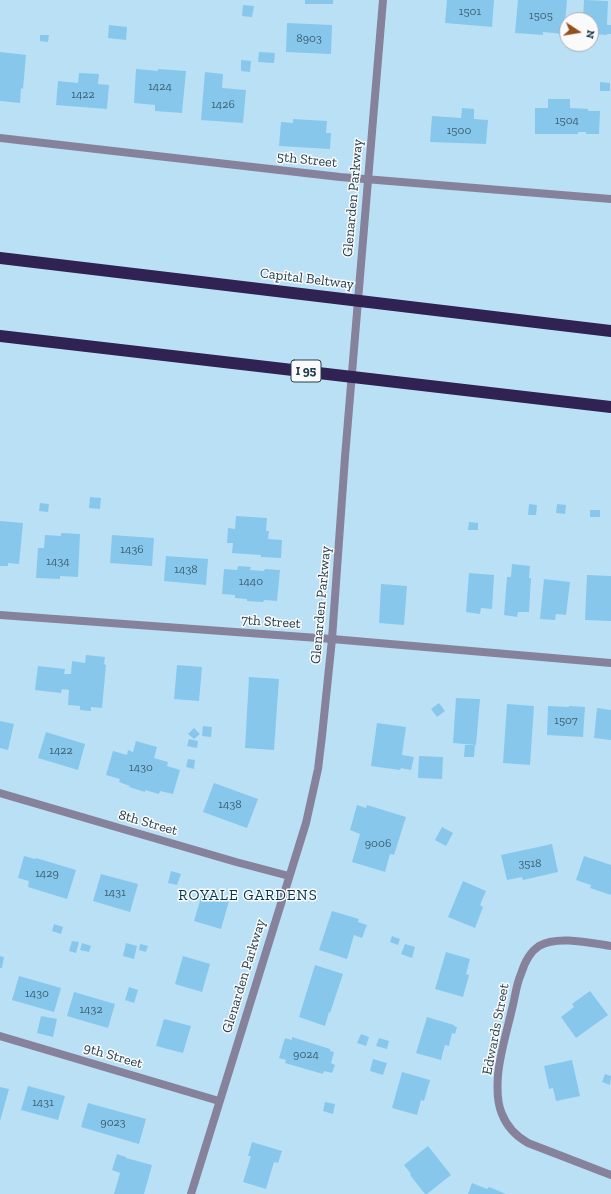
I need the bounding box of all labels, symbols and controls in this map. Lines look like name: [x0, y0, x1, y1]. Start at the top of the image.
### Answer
house number: 1501: [459, 5, 481, 19]
house number: 1505: [529, 9, 553, 23]
north arrow: [559, 12, 599, 52]
text: N: [583, 29, 597, 40]
house number: 8903: [296, 32, 322, 46]
house number: 1424: [148, 80, 172, 94]
house number: 1422: [71, 88, 95, 102]
house number: 1426: [211, 98, 235, 112]
house number: 1504: [555, 114, 579, 128]
house number: 1500: [447, 124, 471, 138]
street label: Glenarden Parkway: [339, 138, 367, 258]
street label: 5th Street: [276, 148, 338, 172]
street label: Capital Beltway: [259, 265, 355, 293]
road number: I 95: [291, 360, 321, 382]
house number: 1436: [120, 543, 144, 557]
street label: Glenarden Parkway: [307, 545, 335, 665]
house number: 1434: [46, 555, 70, 569]
house number: 1438: [174, 563, 198, 577]
house number: 1440: [239, 575, 263, 589]
street label: 7th Street: [241, 612, 301, 632]
house number: 1507: [554, 714, 578, 728]
house number: 1422: [49, 744, 73, 758]
house number: 1430: [129, 761, 153, 775]
house number: 1438: [218, 798, 242, 812]
street label: 8th Street: [117, 807, 179, 839]
house number: 9006: [365, 837, 391, 851]
house number: 3518: [518, 857, 542, 871]
house number: 1429: [35, 867, 59, 881]
house number: 1431: [104, 886, 126, 900]
district label: ROYALE GARDENS: [178, 887, 318, 905]
street label: Glenarden Parkway: [219, 917, 269, 1035]
street label: Edwards Street: [479, 982, 513, 1076]
house number: 1430: [25, 987, 49, 1001]
house number: 1432: [79, 1003, 103, 1017]
street label: 9th Street: [82, 1040, 144, 1072]
house number: 9024: [293, 1048, 319, 1062]
house number: 1431: [32, 1096, 54, 1110]
house number: 9023: [100, 1116, 126, 1130]

